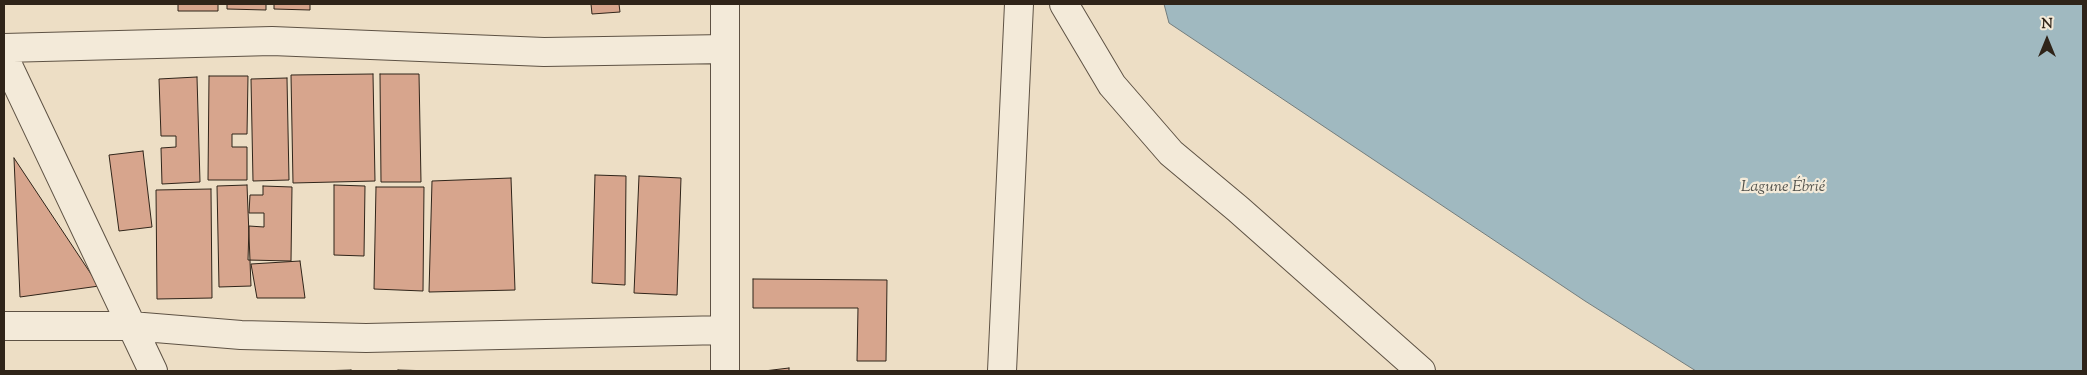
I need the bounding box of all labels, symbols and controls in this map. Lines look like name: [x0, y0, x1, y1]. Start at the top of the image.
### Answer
north arrow: [2022, 15, 2072, 65]
text: N: [2041, 15, 2053, 35]
water label: Lagune Ébrié: [1741, 178, 1825, 198]

